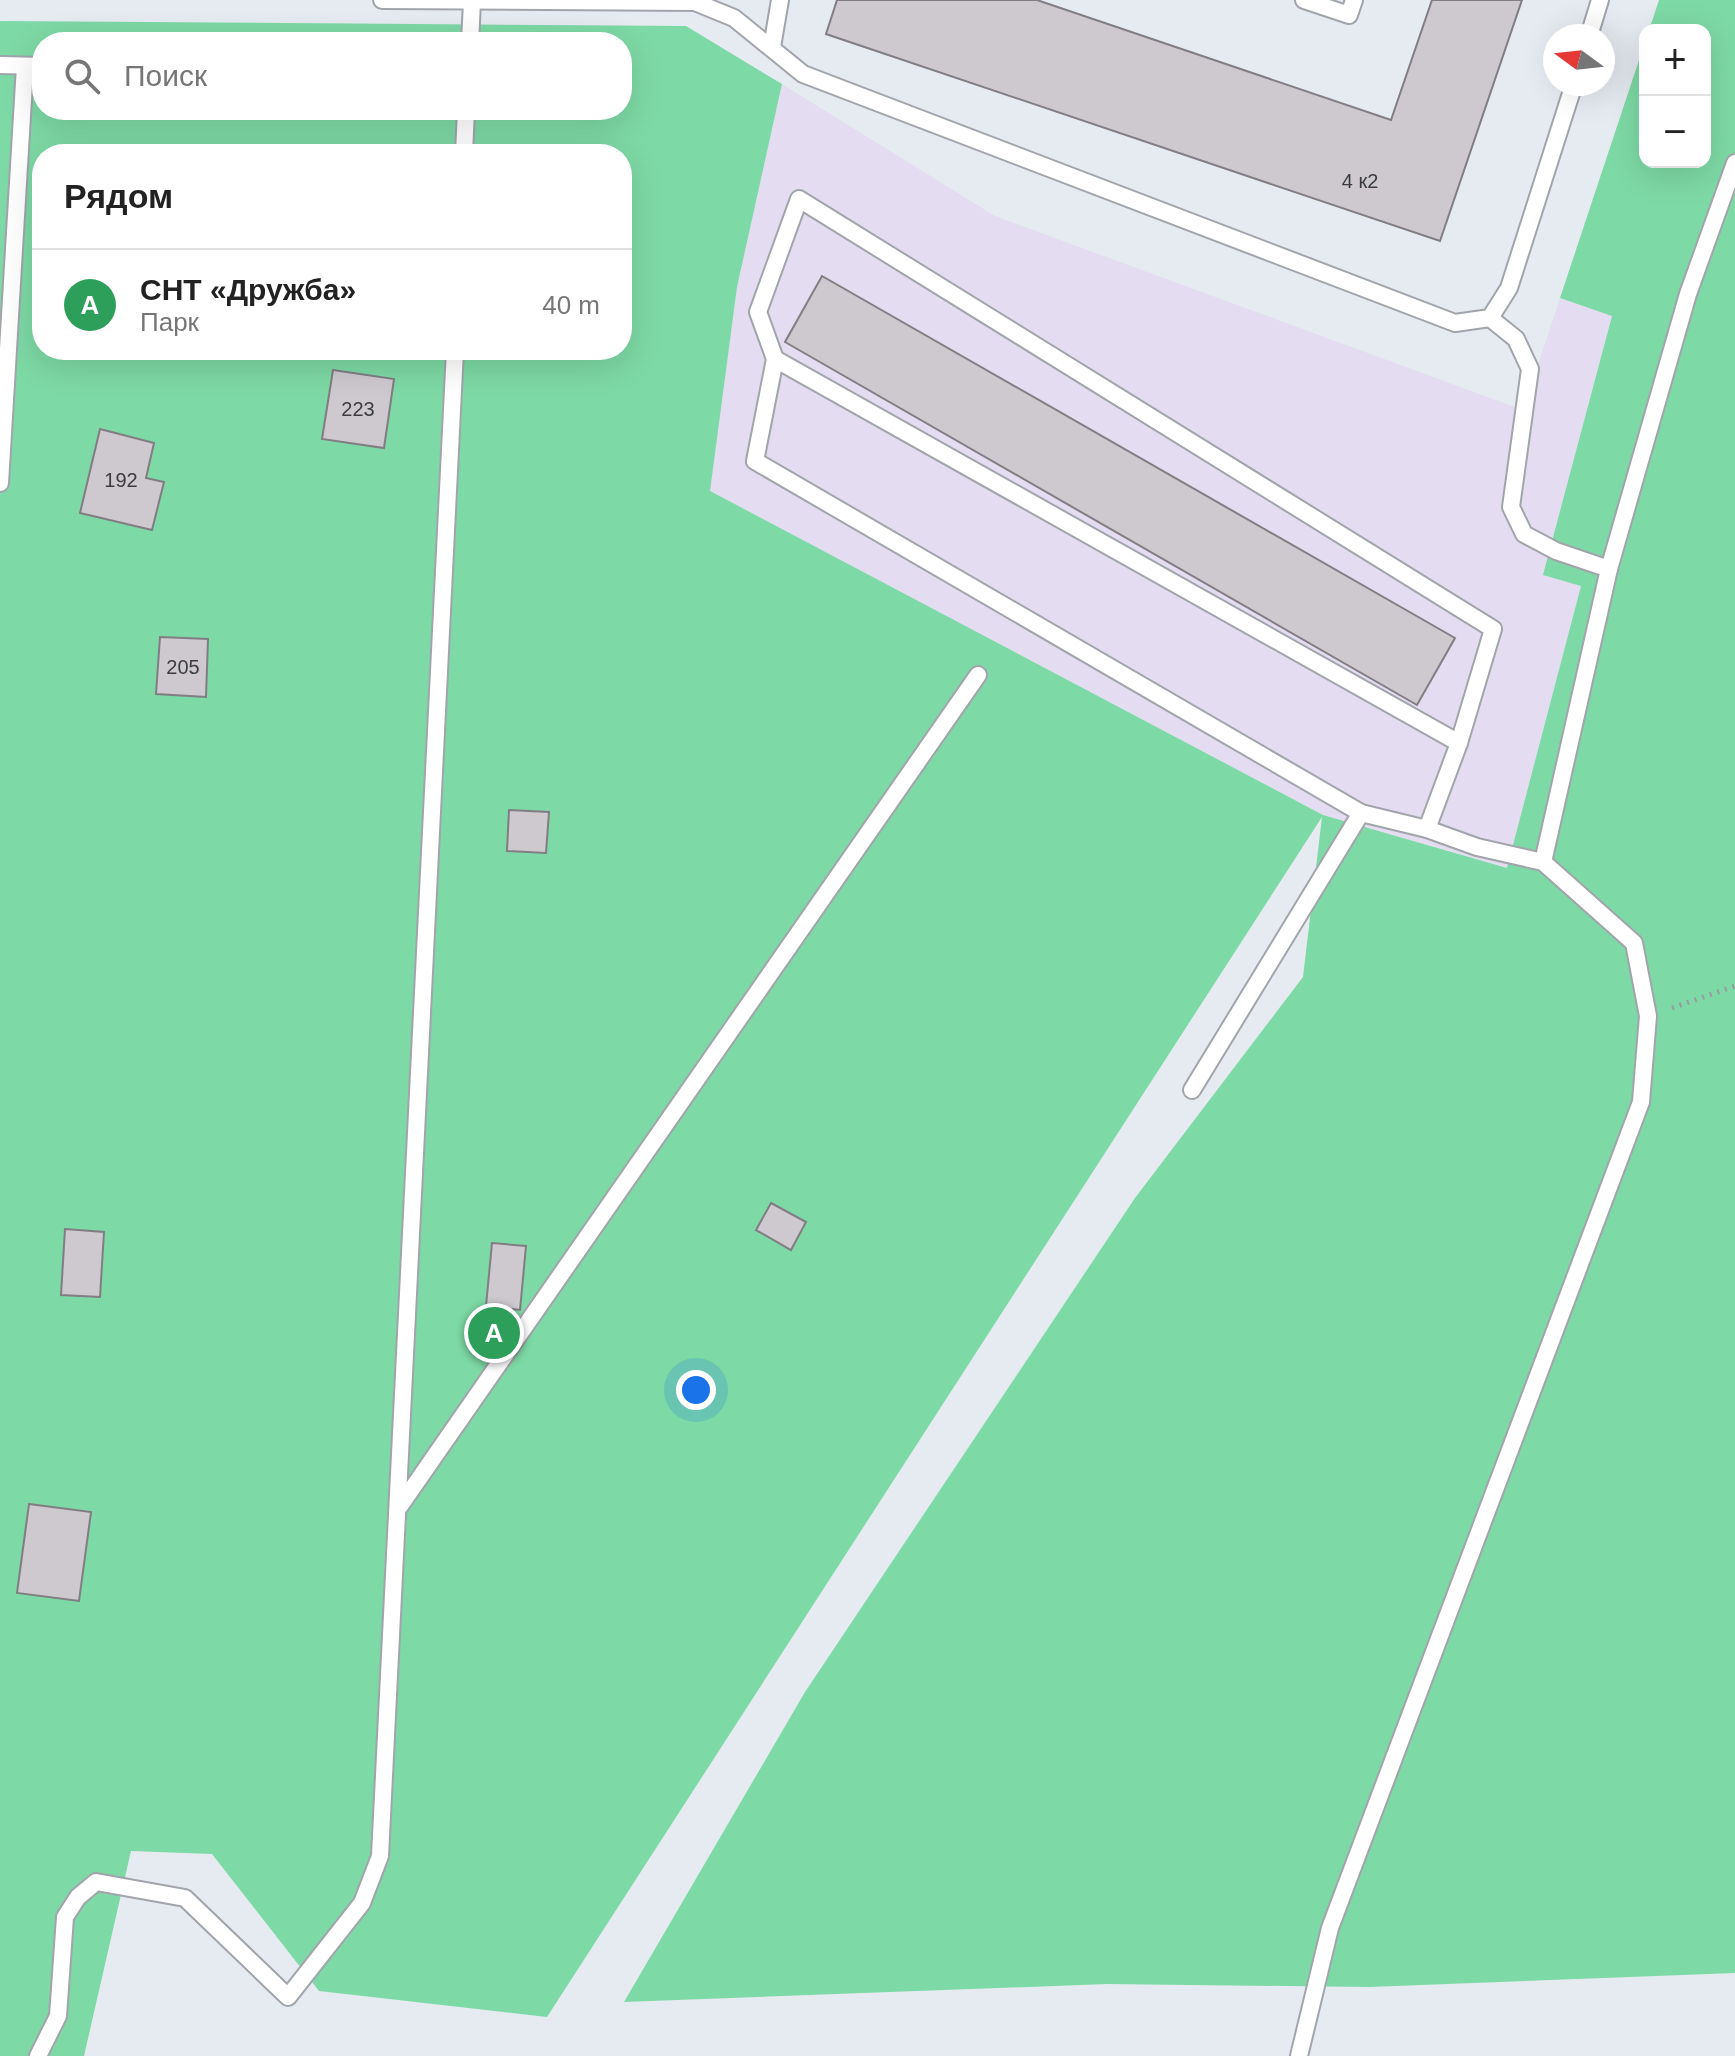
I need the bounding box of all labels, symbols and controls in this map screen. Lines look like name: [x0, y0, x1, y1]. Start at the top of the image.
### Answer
north arrow: [1543, 24, 1615, 96]
map controls: [1639, 24, 1711, 168]
button: +: [1639, 24, 1711, 96]
search box: [32, 32, 632, 120]
icon: search: [60, 54, 104, 98]
text: Поиск: [124, 59, 207, 92]
button: −: [1639, 96, 1711, 168]
house number: 4 к2: [1342, 170, 1378, 192]
text: Рядом: [64, 177, 173, 215]
text: СНТ «Дружба»: [140, 273, 356, 306]
text: A: [81, 290, 99, 320]
text: 40 m: [542, 290, 600, 320]
text: Парк: [140, 307, 199, 337]
house number: 223: [341, 398, 375, 420]
house number: 192: [104, 469, 138, 491]
house number: 205: [166, 656, 200, 678]
pin: A: [468, 1303, 520, 1363]
your location: [676, 1370, 716, 1410]

